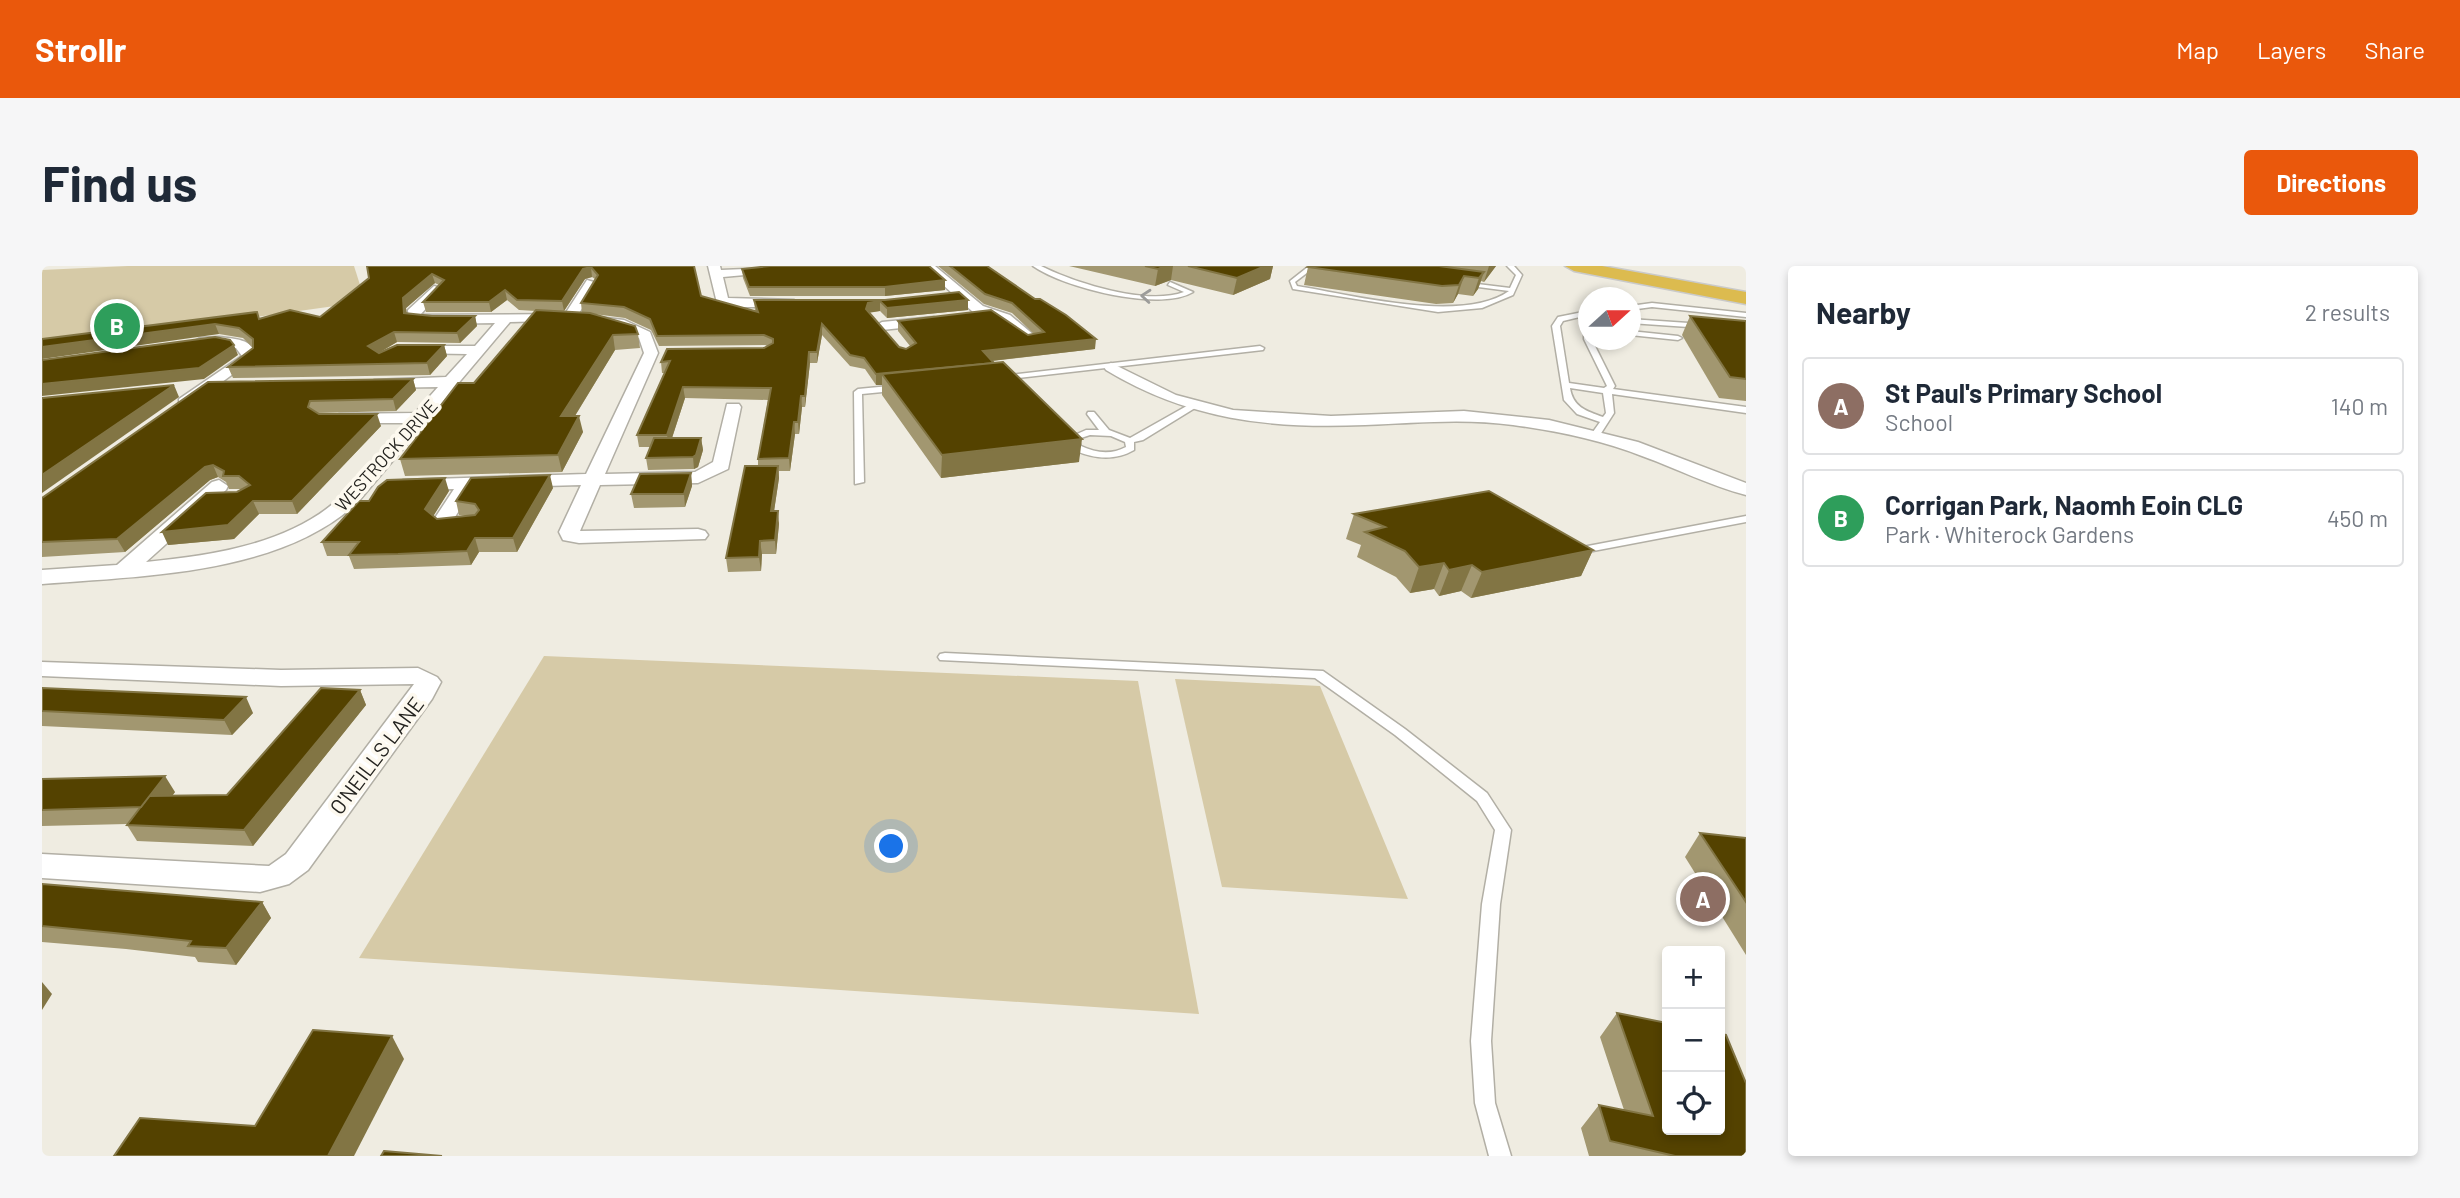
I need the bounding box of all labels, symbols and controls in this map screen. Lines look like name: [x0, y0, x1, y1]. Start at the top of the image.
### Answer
text: Strollr: [35, 29, 127, 69]
text: Map: [2176, 35, 2219, 64]
text: Layers: [2257, 35, 2326, 64]
text: Share: [2364, 35, 2425, 64]
button: Directions: [2244, 150, 2418, 215]
text: Find us: [42, 153, 197, 212]
north arrow: [1578, 287, 1641, 350]
one-way arrow: [1140, 289, 1151, 304]
text: Nearby: [1816, 294, 1911, 330]
text: 2 results: [2305, 298, 2390, 326]
pin: B: [94, 300, 140, 352]
text: St Paul's Primary School: [1885, 377, 2162, 408]
text: A: [1833, 392, 1849, 420]
text: 140 m: [2331, 392, 2388, 420]
street label: WESTROCK DRIVE: [330, 395, 442, 515]
text: School: [1885, 408, 1953, 436]
text: Corrigan Park, Naomh Eoin CLG: [1885, 489, 2243, 520]
text: B: [1834, 504, 1848, 532]
text: 450 m: [2327, 504, 2388, 532]
text: Park · Whiterock Gardens: [1885, 520, 2134, 548]
street label: O'NEILLS LANE: [324, 691, 428, 819]
your location: [874, 829, 908, 863]
pin: A: [1680, 873, 1726, 925]
map controls: [1662, 946, 1725, 1135]
button: +: [1662, 946, 1725, 1009]
button: −: [1662, 1009, 1725, 1072]
button: locate: [1662, 1072, 1725, 1135]

